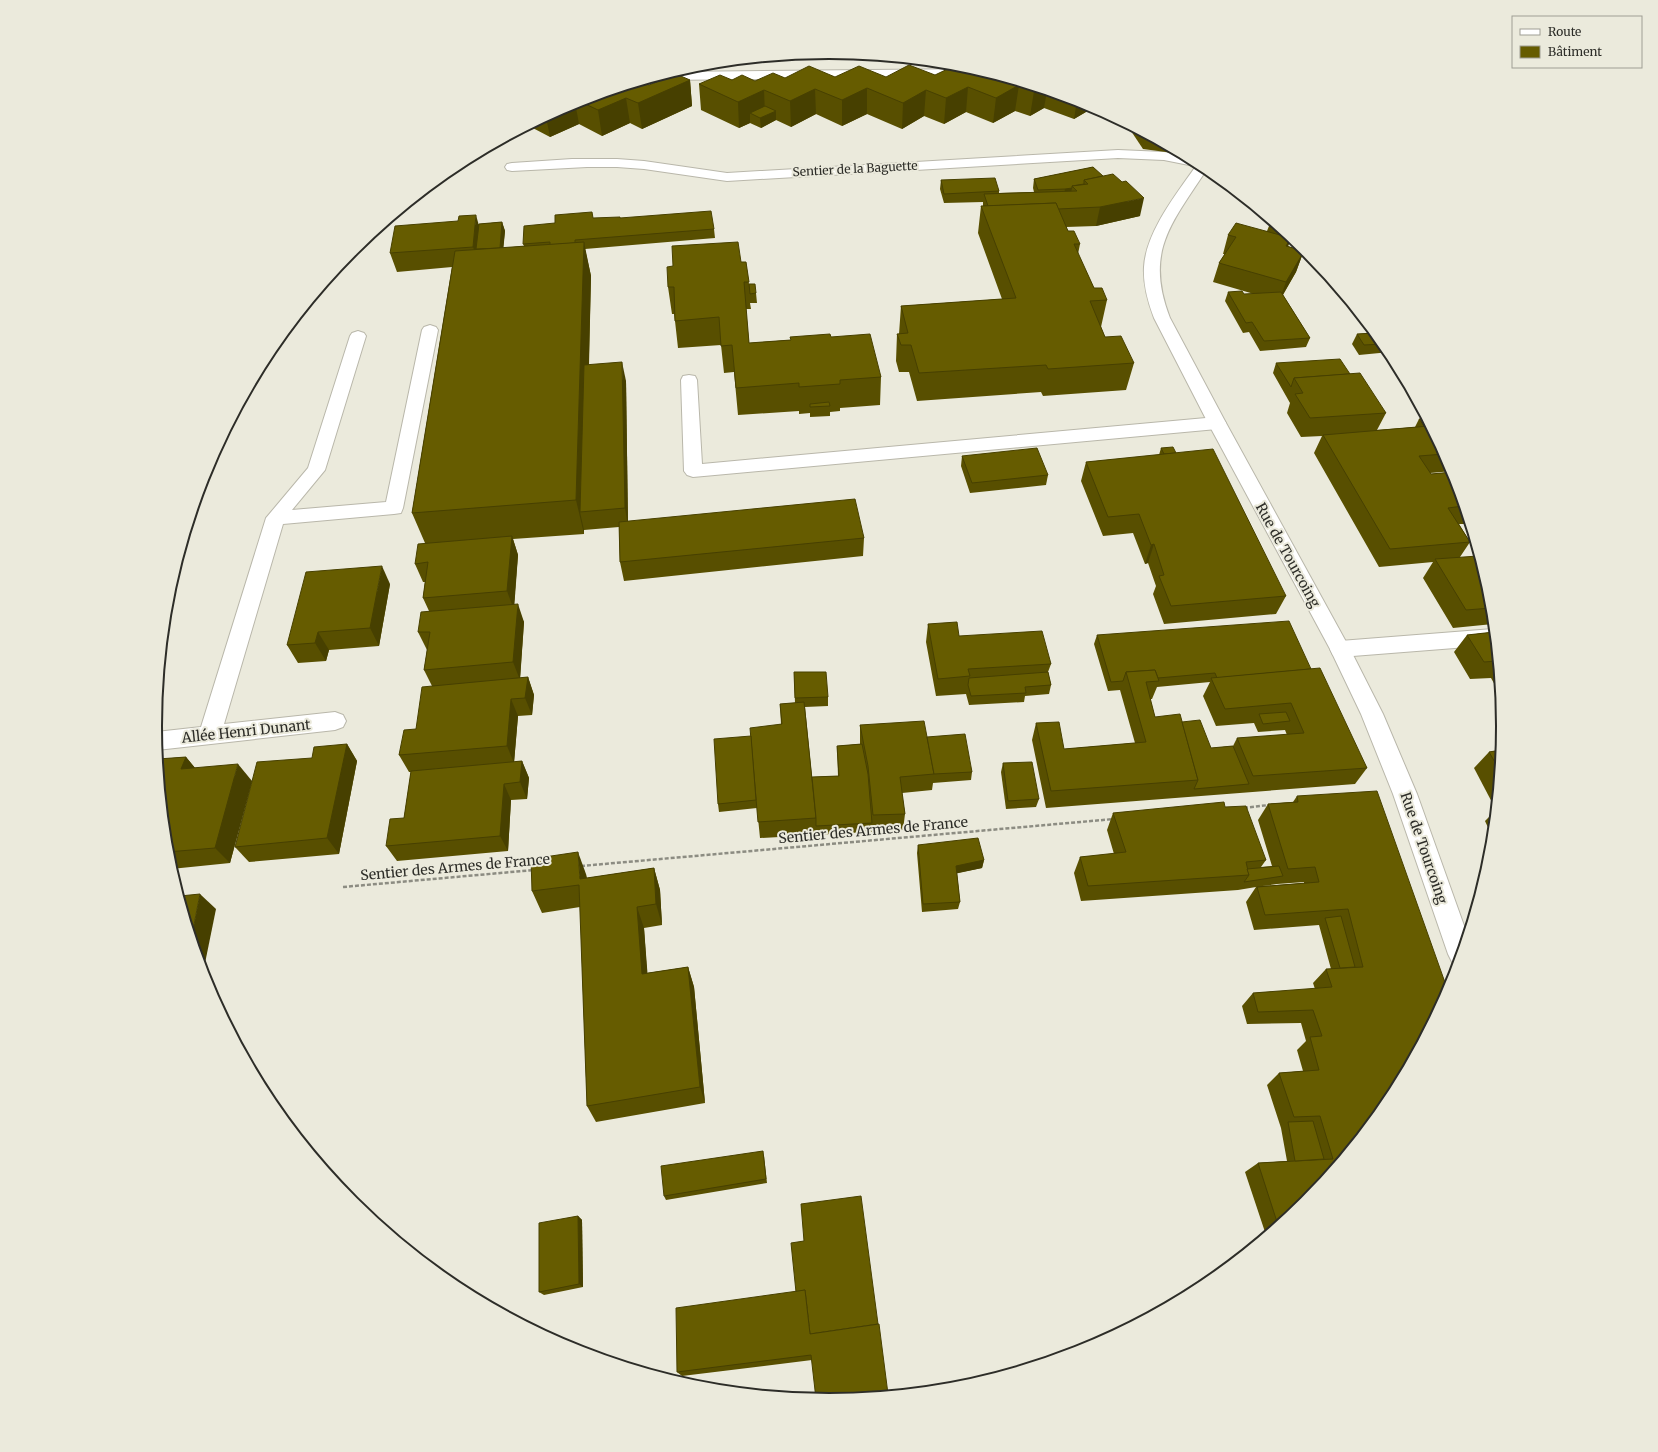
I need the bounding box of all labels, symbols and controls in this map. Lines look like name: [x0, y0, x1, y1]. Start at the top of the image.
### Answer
legend: [1512, 16, 1642, 68]
text: Route: [1548, 24, 1581, 39]
text: Bâtiment: [1548, 44, 1602, 59]
street label: Sentier de la Baguette: [792, 158, 918, 179]
street label: Rue de Tourcoing: [1252, 499, 1325, 611]
street label: Allée Henri Dunant: [180, 715, 312, 747]
street label: Rue de Tourcoing: [1396, 790, 1452, 907]
street label: Sentier des Armes de France: [777, 813, 969, 847]
street label: Sentier des Armes de France: [359, 850, 551, 884]

